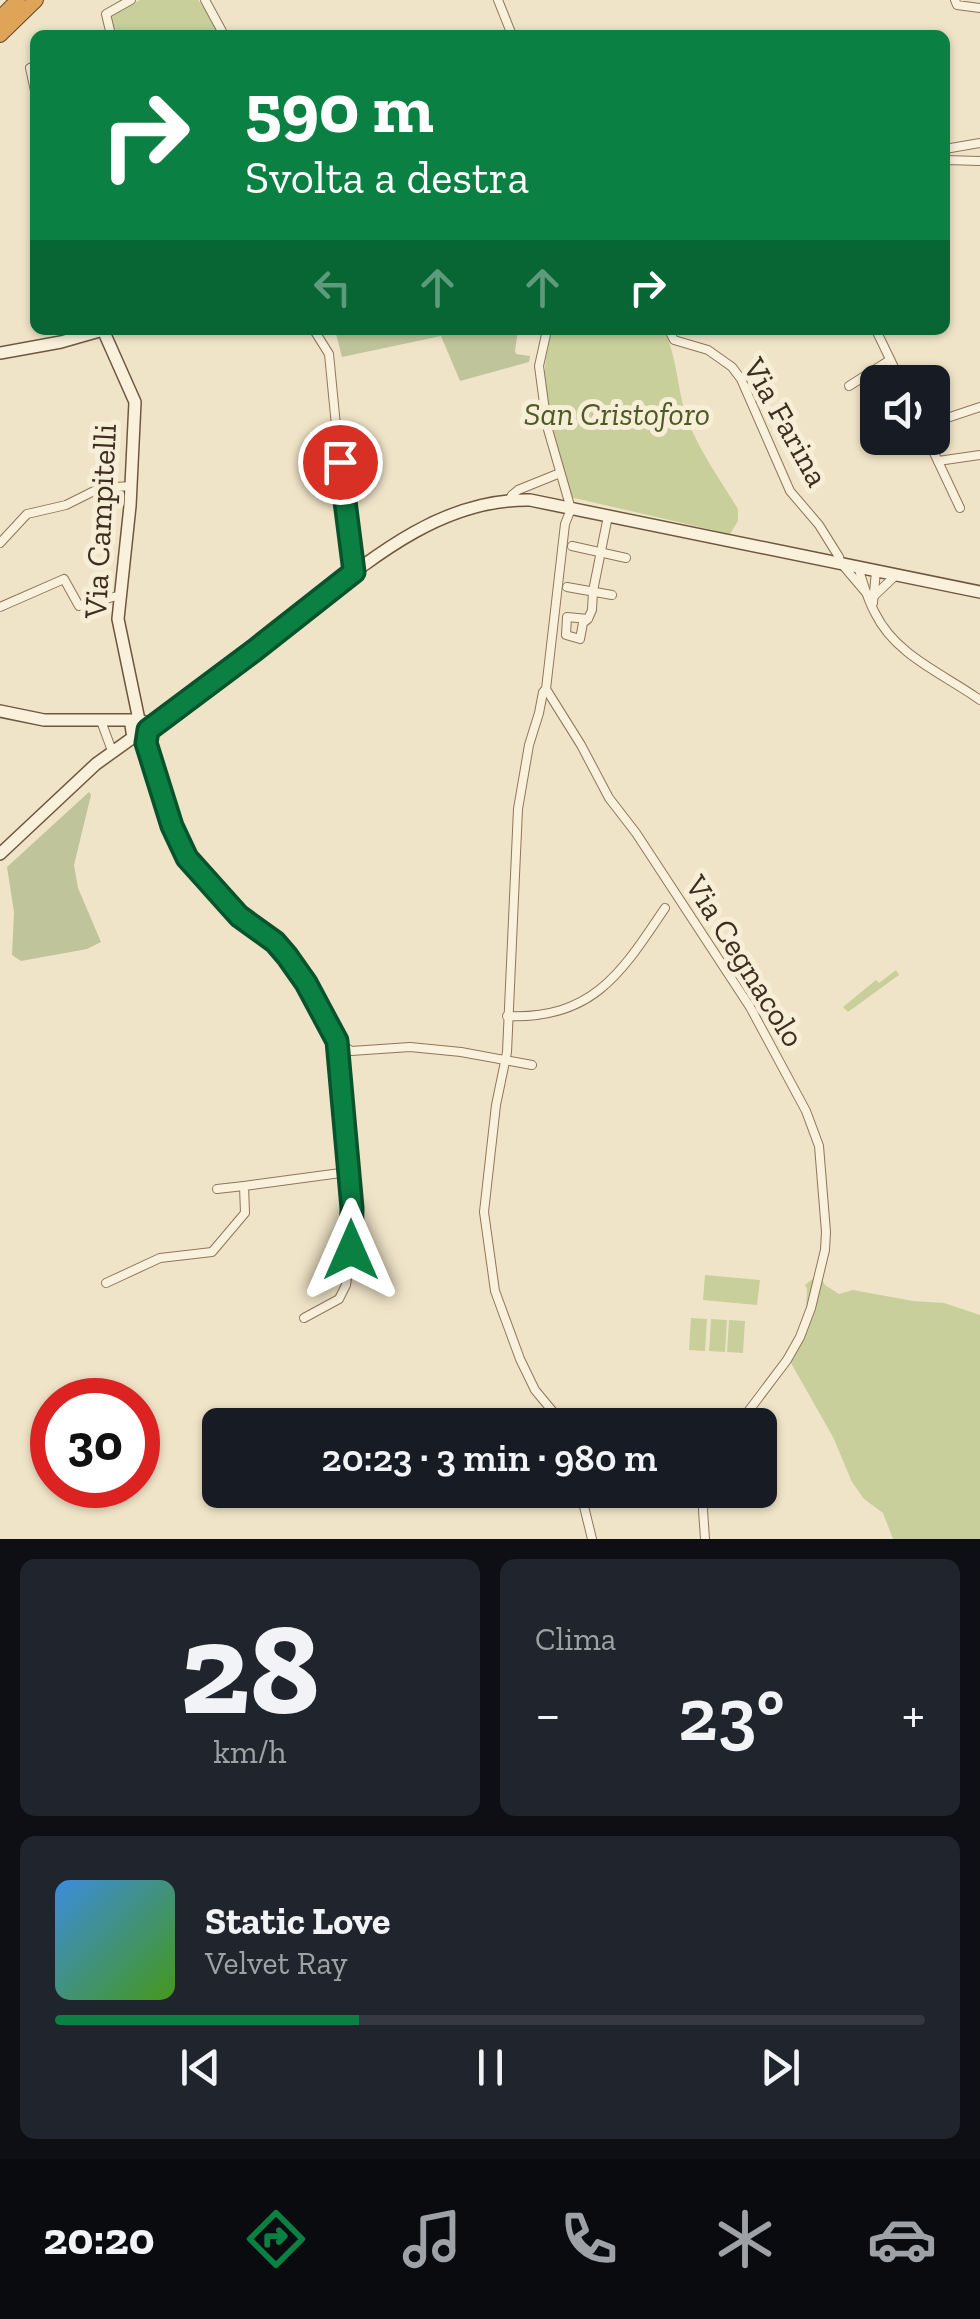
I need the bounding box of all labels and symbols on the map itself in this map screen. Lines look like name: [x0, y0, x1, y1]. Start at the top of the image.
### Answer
street label: Via Farina: [735, 350, 837, 493]
park label: San Cristoforo: [524, 395, 710, 433]
pin: [298, 420, 383, 505]
street label: Via Campitelli: [76, 423, 124, 620]
street label: Via Cegnacolo: [677, 867, 813, 1054]
position arrow: [299, 1198, 403, 1302]
speed limit sign: 30: [30, 1378, 160, 1508]

